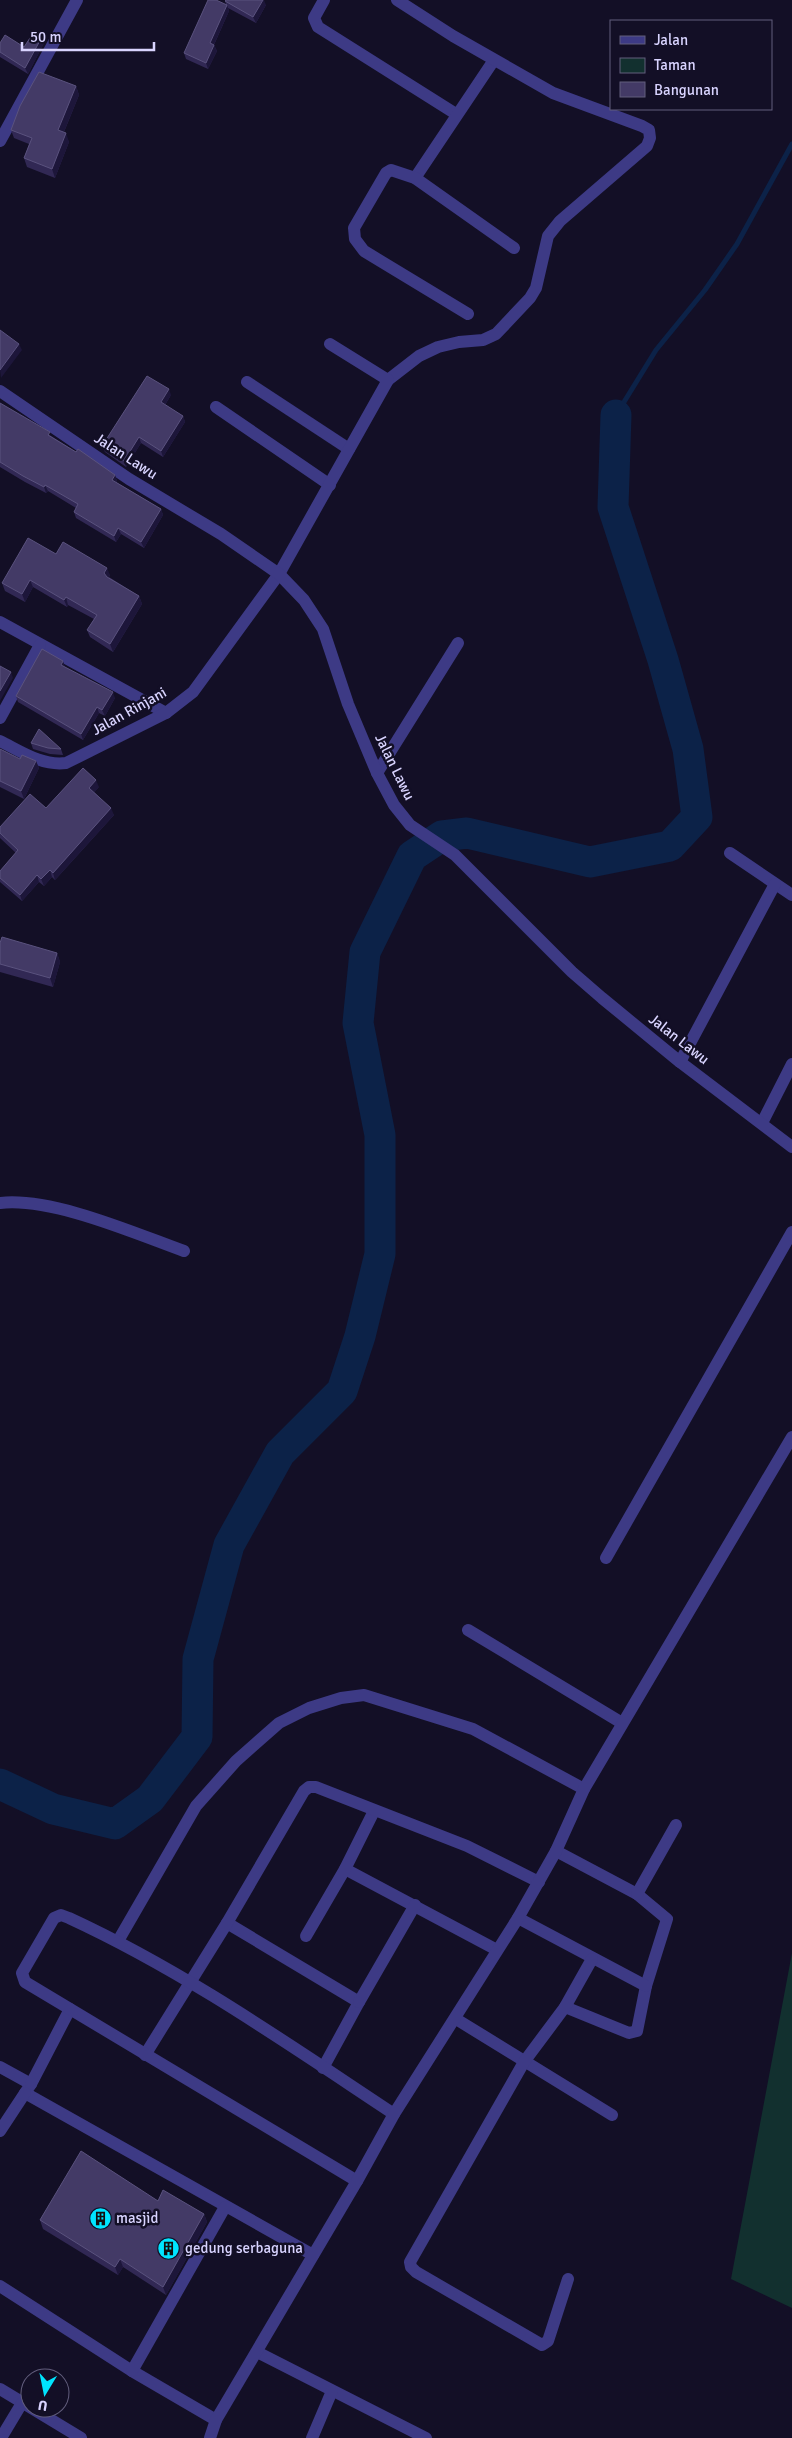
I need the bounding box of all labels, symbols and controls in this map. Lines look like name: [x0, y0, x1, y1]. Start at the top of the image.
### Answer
scale bar: [22, 20, 155, 52]
legend: [610, 20, 772, 110]
text: 50 m: [30, 28, 61, 46]
text: Jalan: [654, 31, 688, 49]
text: Taman: [654, 56, 696, 74]
text: Bangunan: [654, 81, 719, 99]
street label: Jalan Lawu: [91, 429, 161, 483]
street label: Jalan Rinjani: [88, 683, 170, 739]
street label: Jalan Lawu: [371, 731, 419, 803]
street label: Jalan Lawu: [645, 1010, 713, 1068]
building icon: masjid: [88, 2206, 112, 2230]
place label: masjid: [116, 2209, 158, 2227]
building icon: gedung serbaguna: [157, 2236, 181, 2260]
place label: gedung serbaguna: [185, 2239, 303, 2257]
north arrow: [20, 2368, 70, 2418]
text: U: [37, 2396, 49, 2415]

